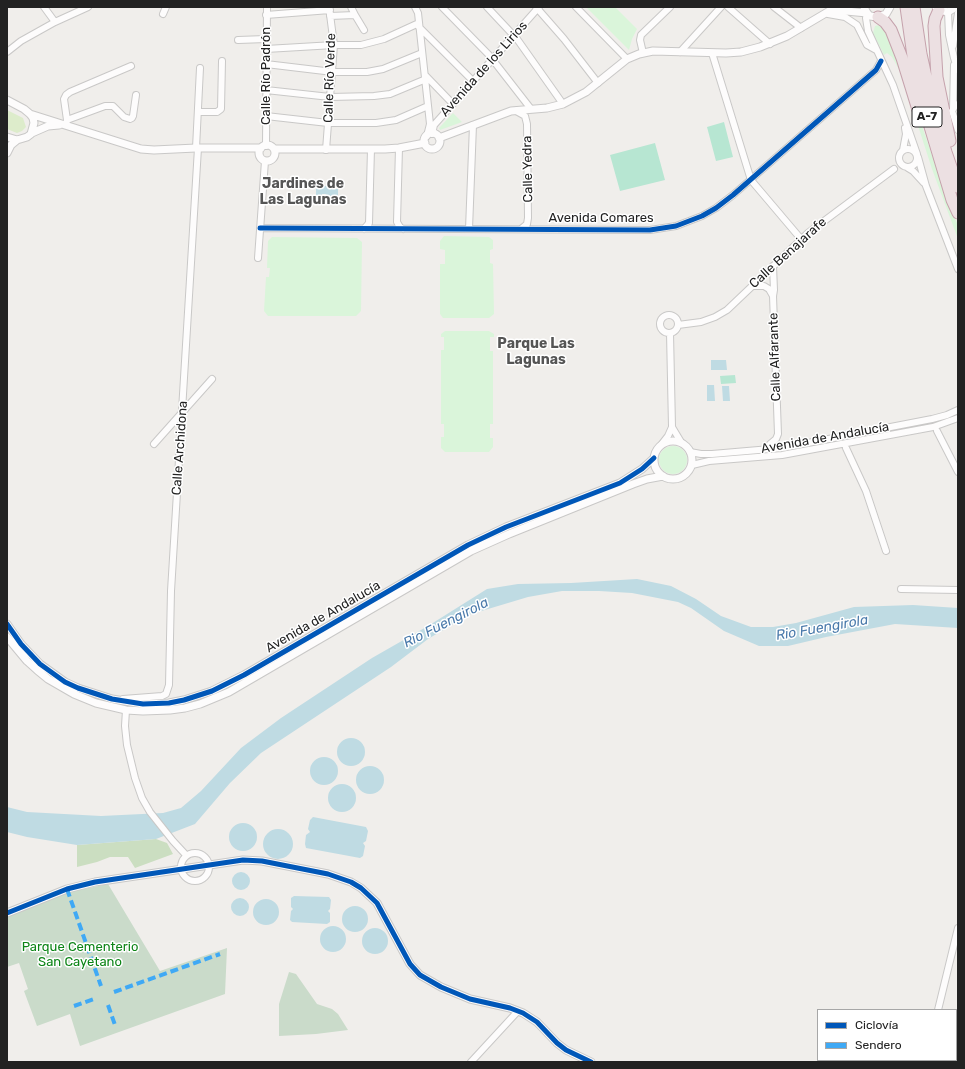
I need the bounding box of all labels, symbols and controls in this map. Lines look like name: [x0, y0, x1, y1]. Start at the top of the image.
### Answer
street label: Avenida de los Lirios: [437, 18, 531, 120]
street label: Calle Río Padrón: [258, 27, 274, 125]
street label: Calle Río Verde: [321, 33, 339, 123]
road number: A-7: [912, 107, 942, 127]
street label: Calle Yedra: [520, 135, 536, 203]
district label: Jardines de Las Lagunas: [260, 176, 346, 208]
street label: Avenida Comares: [548, 210, 654, 226]
street label: Calle Benajarafe: [746, 214, 830, 292]
street label: Calle Alfarante: [766, 312, 784, 402]
district label: Parque Las Lagunas: [497, 336, 575, 368]
street label: Calle Archidona: [169, 400, 191, 496]
street label: Avenida de Andalucía: [760, 419, 890, 457]
street label: Avenida de Andalucía: [263, 578, 383, 656]
water label: Rio Fuengirola: [401, 594, 491, 652]
water label: Rio Fuengirola: [775, 612, 869, 644]
park label: Parque Cementerio San Cayetano: [22, 939, 138, 970]
legend: [817, 1009, 957, 1061]
text: Ciclovía: [855, 1018, 898, 1032]
text: Sendero: [855, 1038, 902, 1052]

